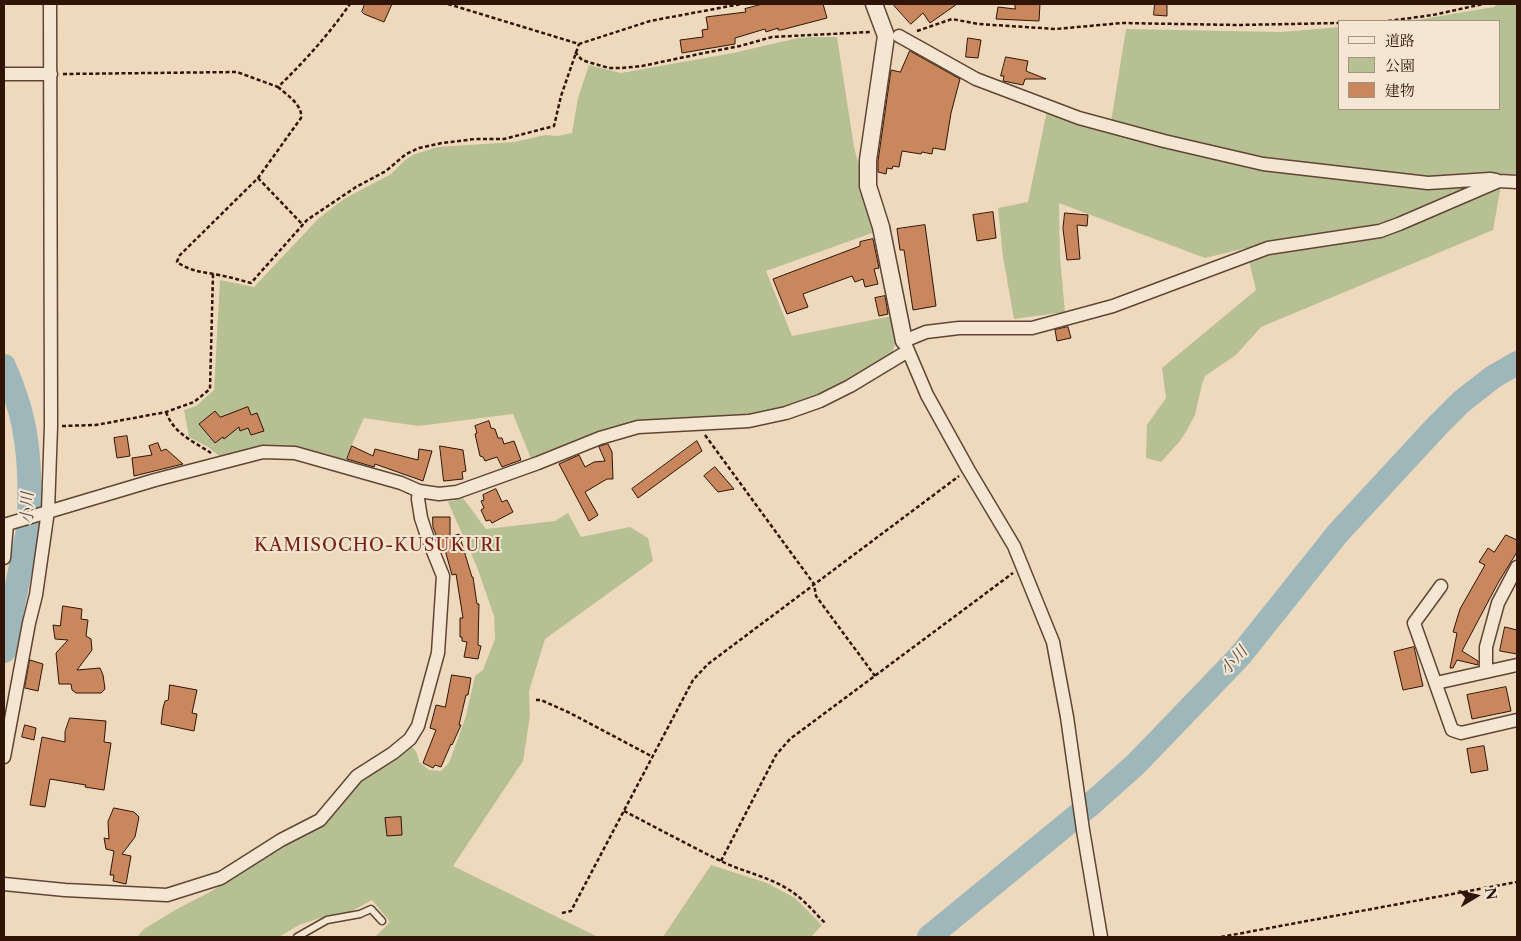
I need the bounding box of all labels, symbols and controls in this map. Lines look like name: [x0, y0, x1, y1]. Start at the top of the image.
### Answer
legend: [1338, 20, 1501, 110]
text: 道路: [1385, 31, 1415, 50]
text: 公園: [1385, 56, 1415, 75]
text: 建物: [1385, 81, 1415, 100]
water label: 小川: [18, 492, 38, 524]
district label: KAMISOCHO-KUSUKURI: [252, 535, 504, 557]
water label: 小川: [1216, 643, 1252, 679]
north arrow: [1451, 871, 1501, 921]
text: N: [1481, 886, 1501, 901]

